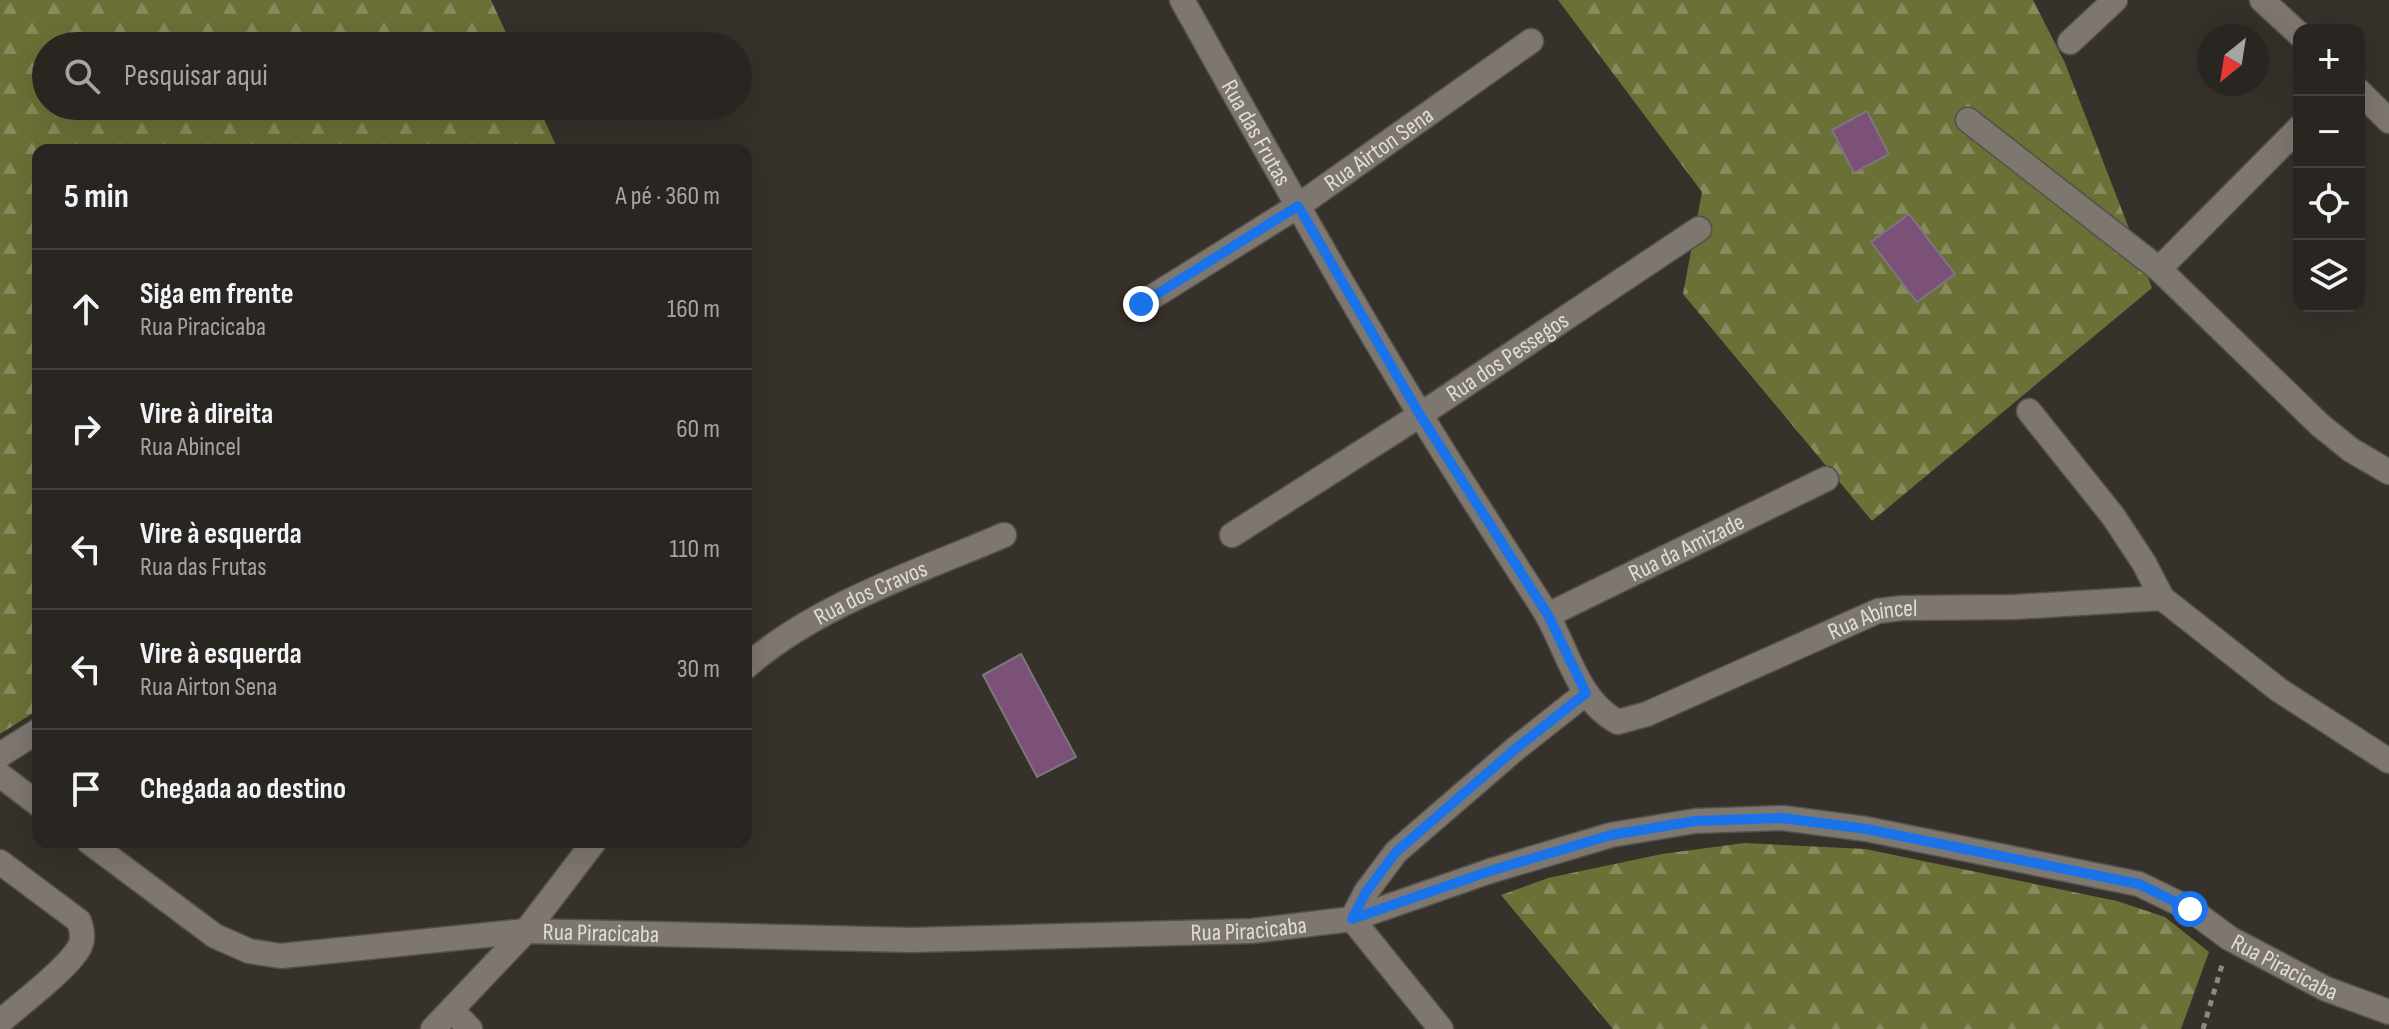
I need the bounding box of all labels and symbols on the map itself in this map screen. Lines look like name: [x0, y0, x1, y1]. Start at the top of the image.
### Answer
north arrow: [2197, 24, 2269, 96]
street label: Rua das Frutas: [1215, 75, 1297, 191]
street label: Rua Airton Sena: [1319, 101, 1439, 198]
route end: [1123, 286, 1159, 322]
street label: Rua dos Pessegos: [1441, 306, 1574, 408]
street label: Rua da Amizade: [1624, 507, 1749, 588]
street label: Rua dos Cravos: [809, 554, 932, 632]
street label: Rua Abincel: [1823, 594, 1917, 647]
route start: [2172, 891, 2208, 927]
street label: Rua Piracicaba: [1190, 911, 1308, 948]
street label: Rua Piracicaba: [542, 917, 659, 949]
street label: Rua Piracicaba: [2226, 928, 2342, 1007]

